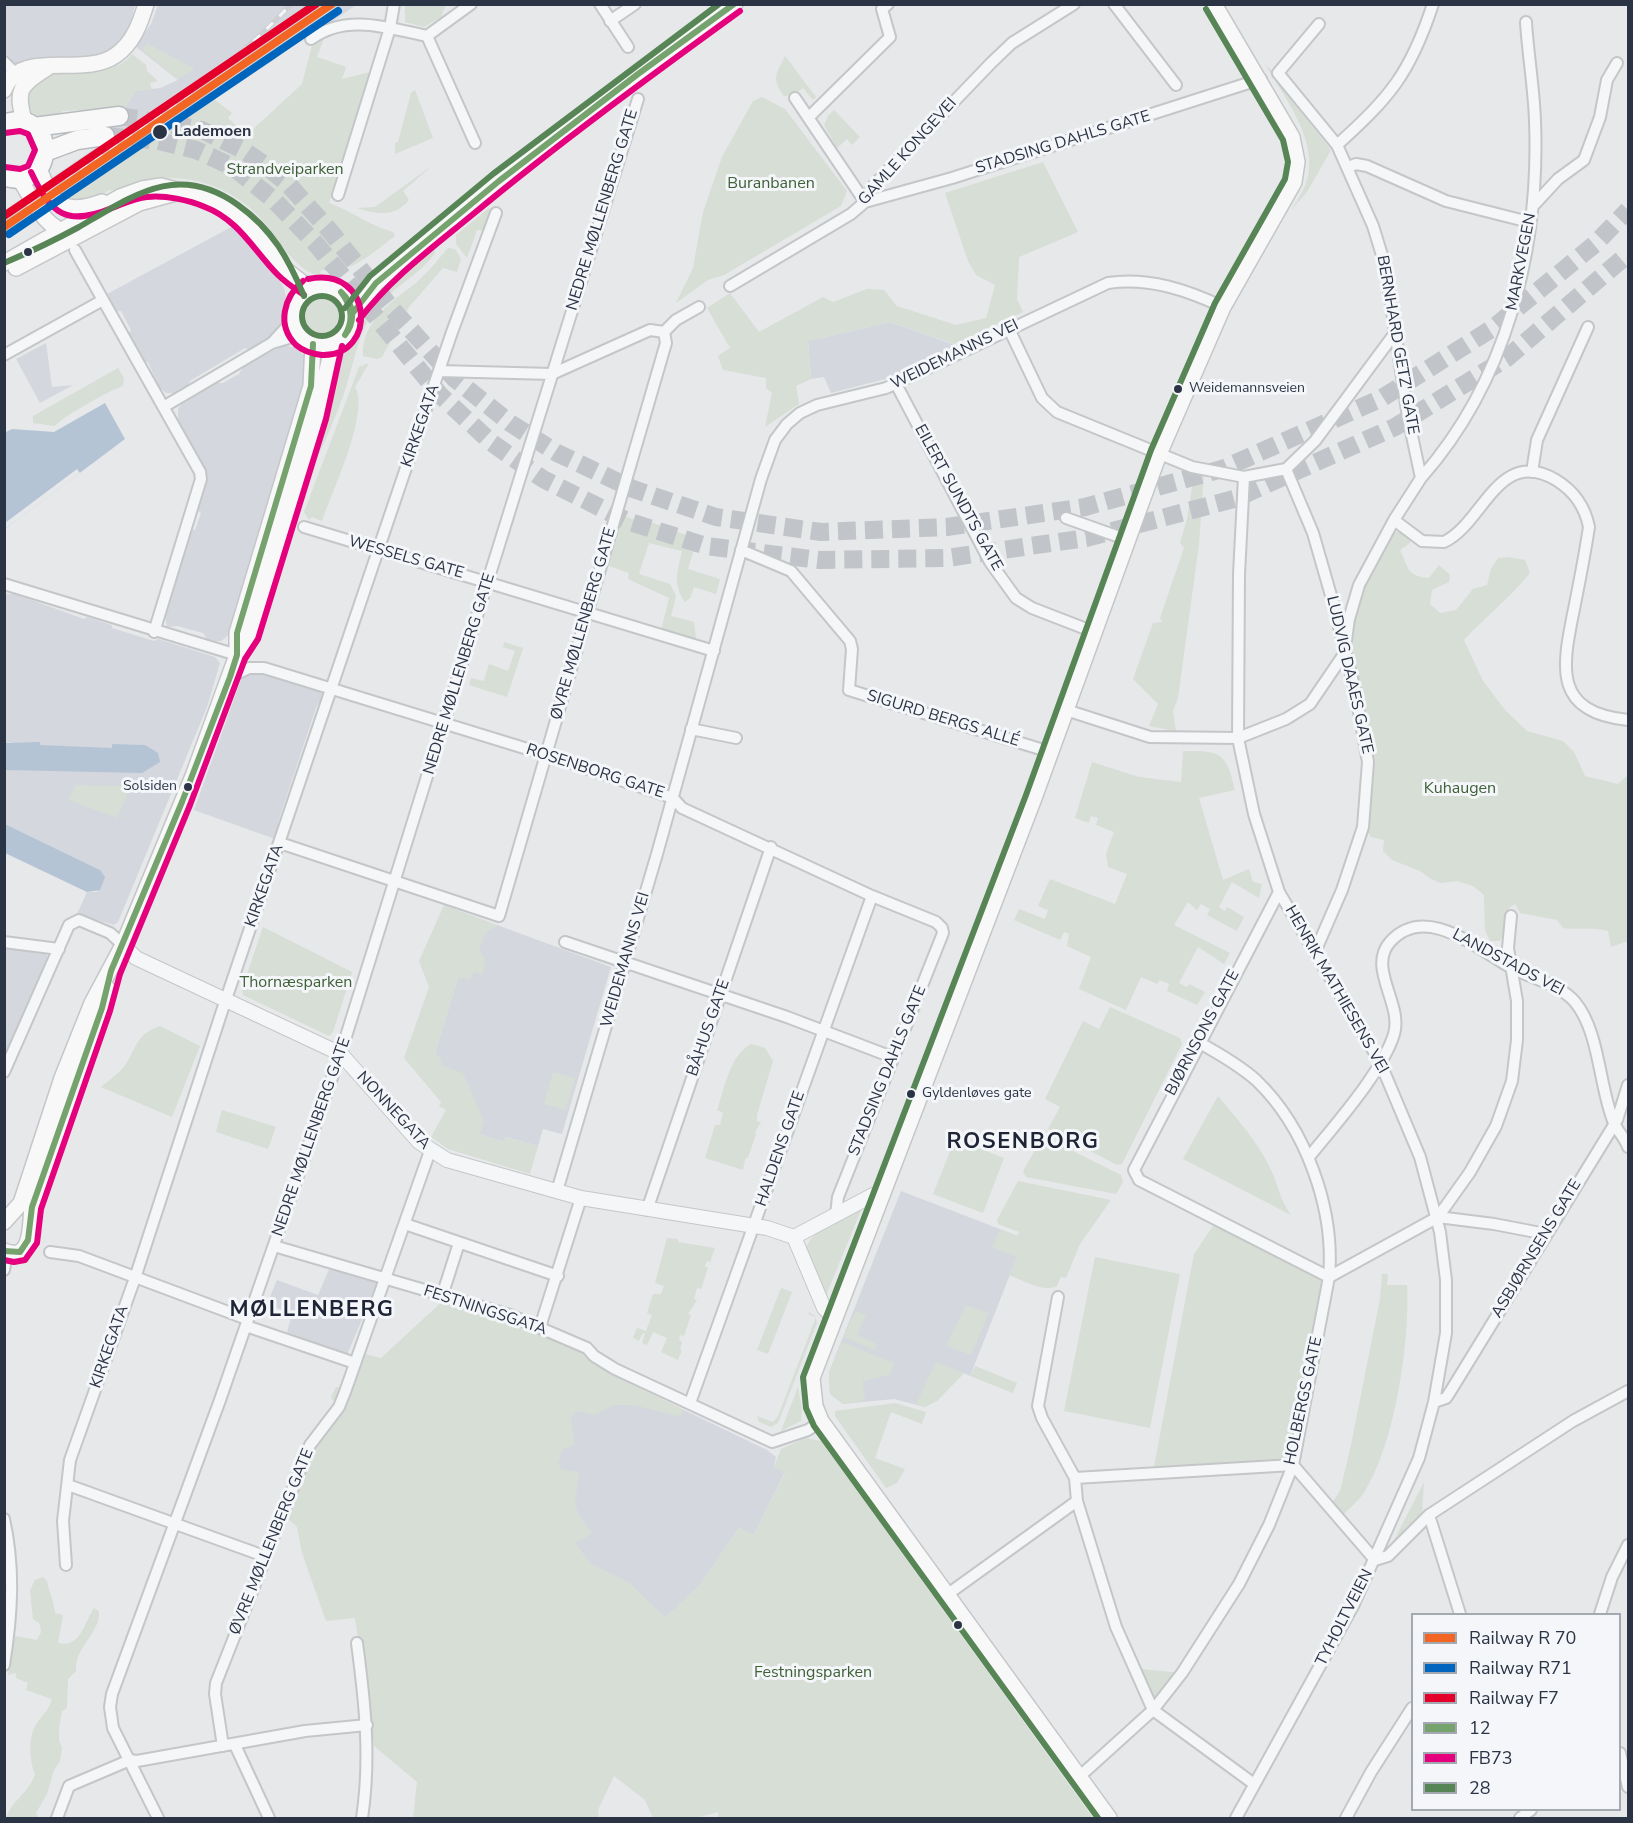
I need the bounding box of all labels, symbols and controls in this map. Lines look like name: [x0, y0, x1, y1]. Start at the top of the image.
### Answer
street label: GAMLE KONGEVEI: [855, 94, 961, 210]
street label: NEDRE MØLLENBERG GATE: [563, 107, 643, 313]
street label: STADSING DAHLS GATE: [973, 107, 1153, 179]
place label: Lademoen: [174, 122, 251, 142]
marker: Lademoen: [151, 123, 169, 141]
park label: Strandveiparken: [226, 160, 344, 180]
park label: Buranbanen: [727, 174, 815, 194]
street label: MARKVEGEN: [1503, 212, 1541, 312]
unlabelled marker: [22, 246, 34, 258]
street label: BERNHARD GETZ' GATE: [1372, 254, 1422, 436]
street label: WEIDEMANNS VEI: [888, 316, 1022, 394]
place label: Weidemannsveien: [1189, 381, 1305, 397]
street label: KIRKEGATA: [398, 382, 444, 470]
marker: Weidemannsveien: [1172, 383, 1184, 395]
street label: EILERT SUNDTS GATE: [910, 422, 1006, 574]
street label: ØVRE MØLLENBERG GATE: [547, 526, 621, 722]
street label: WESSELS GATE: [346, 532, 466, 584]
street label: NEDRE MØLLENBERG GATE: [420, 571, 500, 777]
street label: LUDVIG DAAES GATE: [1321, 594, 1377, 756]
street label: SIGURD BERGS ALLÉ: [864, 687, 1022, 751]
street label: ROSENBORG GATE: [523, 741, 667, 803]
place label: Solsiden: [123, 779, 177, 795]
park label: Kuhaugen: [1424, 779, 1496, 799]
marker: Solsiden: [182, 781, 194, 793]
street label: KIRKEGATA: [242, 842, 288, 930]
street label: WEIDEMANNS VEI: [598, 890, 654, 1030]
street label: HENRIK MATHIESENS VEI: [1280, 903, 1392, 1077]
street label: LANDSTADS VEI: [1449, 925, 1567, 1001]
street label: BJØRNSONS GATE: [1162, 967, 1244, 1099]
park label: Thornæsparken: [240, 973, 352, 993]
street label: BÅHUS GATE: [683, 977, 735, 1079]
street label: STADSING DAHLS GATE: [845, 983, 931, 1159]
street label: NEDRE MØLLENBERG GATE: [269, 1035, 355, 1239]
street label: NONNEGATA: [352, 1068, 434, 1154]
place label: Gyldenløves gate: [922, 1086, 1032, 1102]
marker: Gyldenløves gate: [905, 1088, 917, 1100]
street label: HALDENS GATE: [752, 1089, 810, 1209]
district label: ROSENBORG: [947, 1130, 1099, 1156]
street label: ASBJØRNSENS GATE: [1488, 1176, 1586, 1322]
street label: FESTNINGSGATA: [421, 1282, 549, 1340]
district label: MØLLENBERG: [229, 1298, 395, 1324]
street label: KIRKEGATA: [87, 1303, 133, 1391]
street label: HOLBERGS GATE: [1281, 1335, 1327, 1467]
street label: ØVRE MØLLENBERG GATE: [226, 1446, 318, 1638]
street label: TYHOLTVEIEN: [1312, 1566, 1378, 1670]
legend: [1411, 1613, 1621, 1811]
unlabelled marker: [952, 1619, 964, 1631]
text: Railway R 70: [1469, 1626, 1576, 1650]
text: Railway R71: [1469, 1656, 1572, 1680]
park label: Festningsparken: [754, 1663, 872, 1683]
text: Railway F7: [1469, 1686, 1559, 1710]
text: 12: [1469, 1716, 1491, 1740]
text: FB73: [1469, 1746, 1513, 1770]
text: 28: [1469, 1776, 1491, 1800]

